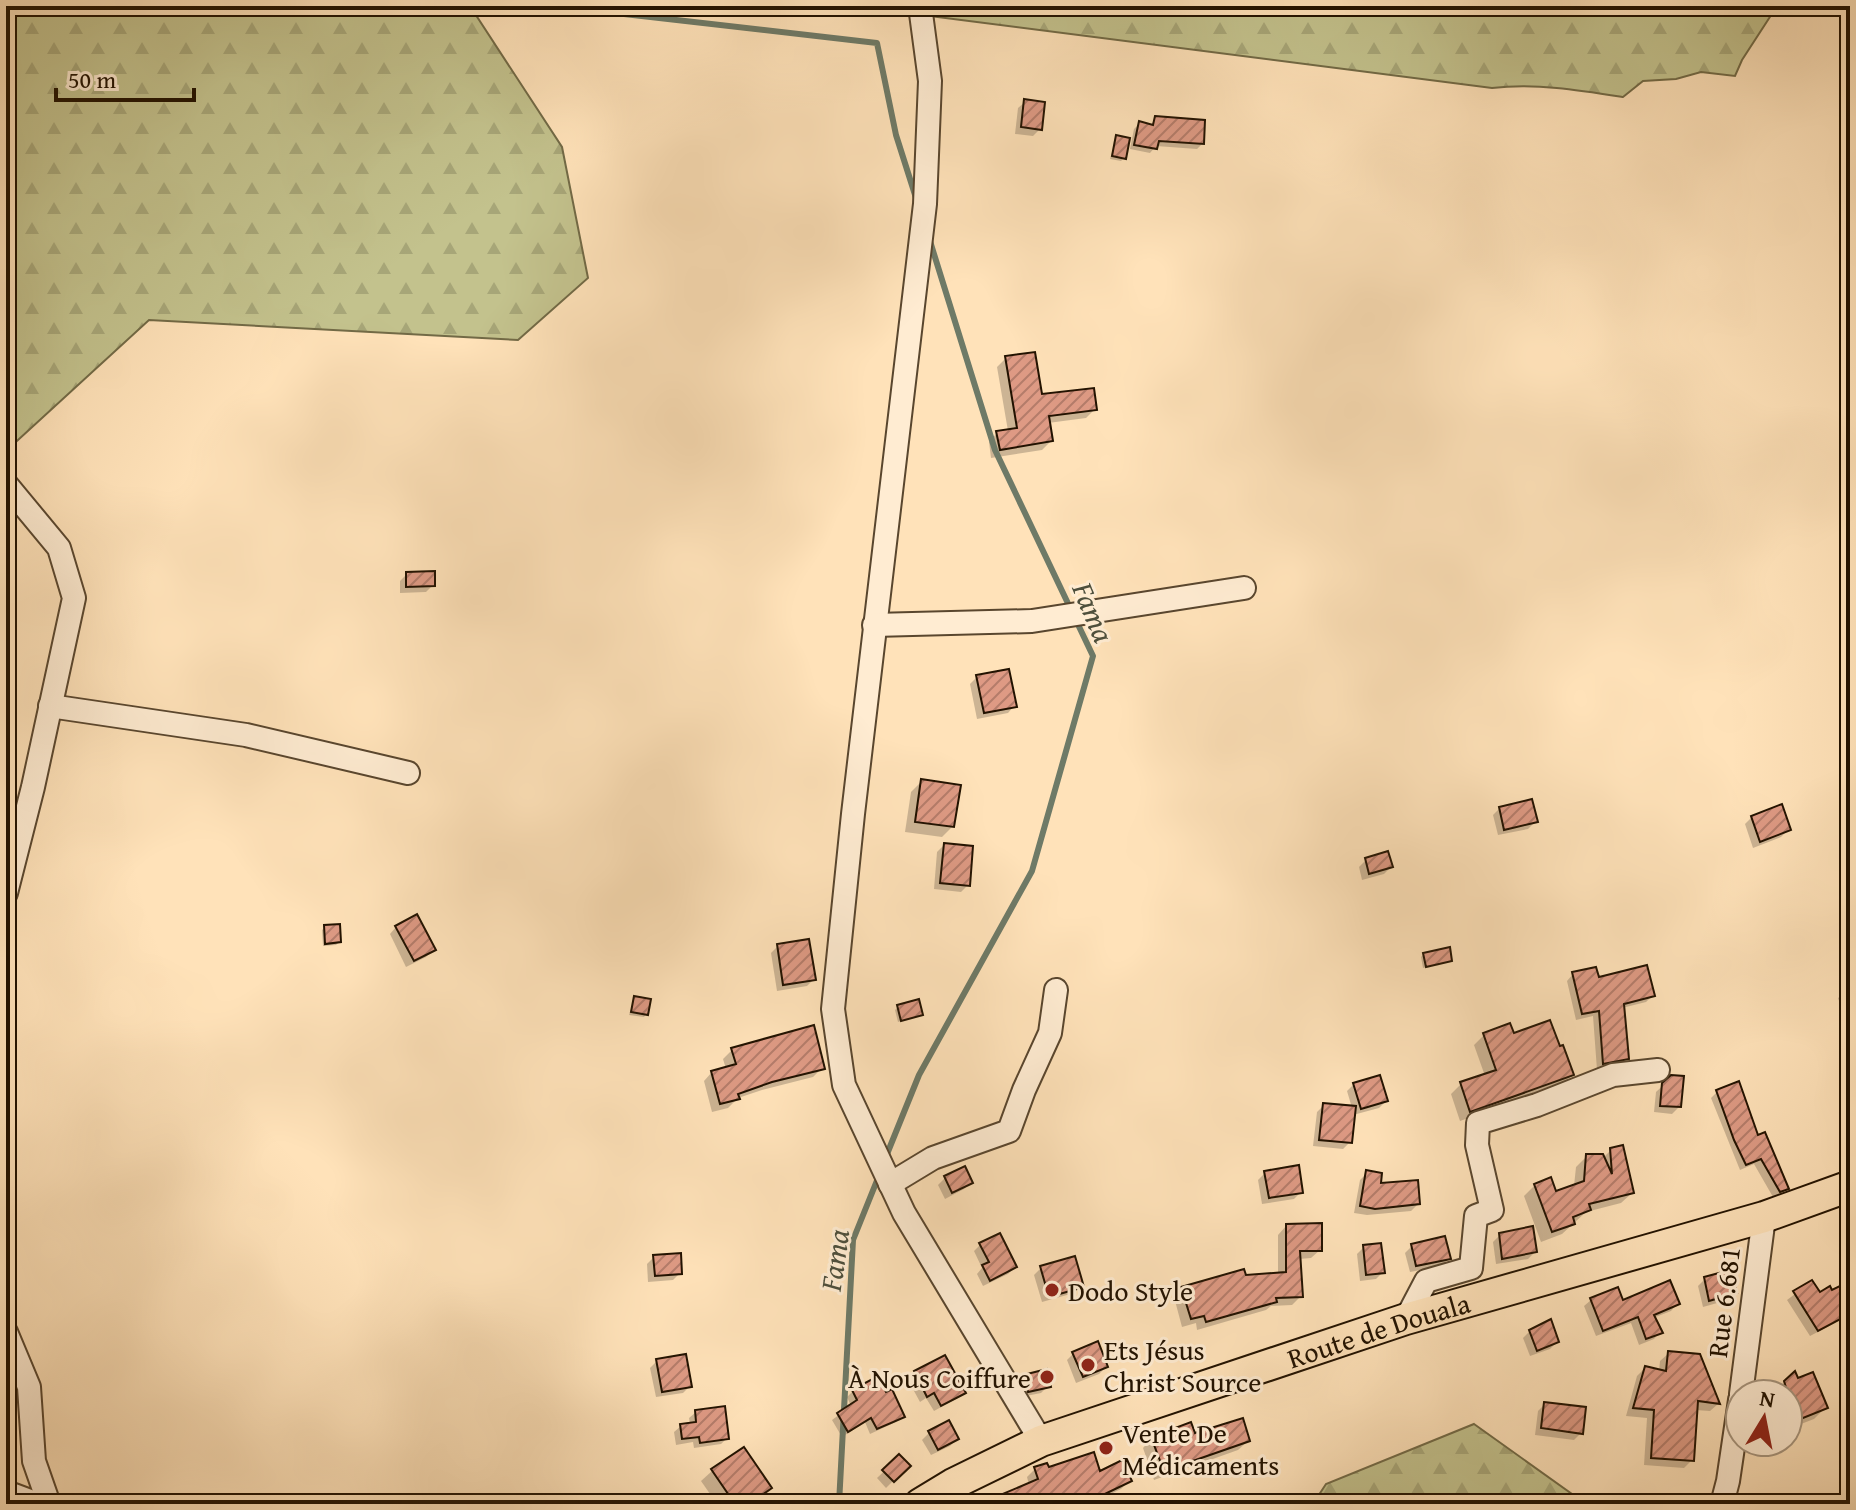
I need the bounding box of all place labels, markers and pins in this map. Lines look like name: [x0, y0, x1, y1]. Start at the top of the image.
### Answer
place label: Dodo Style: [1068, 1270, 1193, 1311]
marker: Dodo Style: [1043, 1281, 1061, 1299]
place label: Ets Jésus Christ Source: [1104, 1329, 1261, 1402]
marker: Ets Jésus Christ Source: [1079, 1356, 1097, 1374]
place label: À Nous Coiffure: [848, 1357, 1031, 1398]
marker: À Nous Coiffure: [1038, 1368, 1056, 1386]
place label: Vente De Médicaments: [1122, 1412, 1279, 1485]
marker: Vente De Médicaments: [1097, 1439, 1115, 1457]

